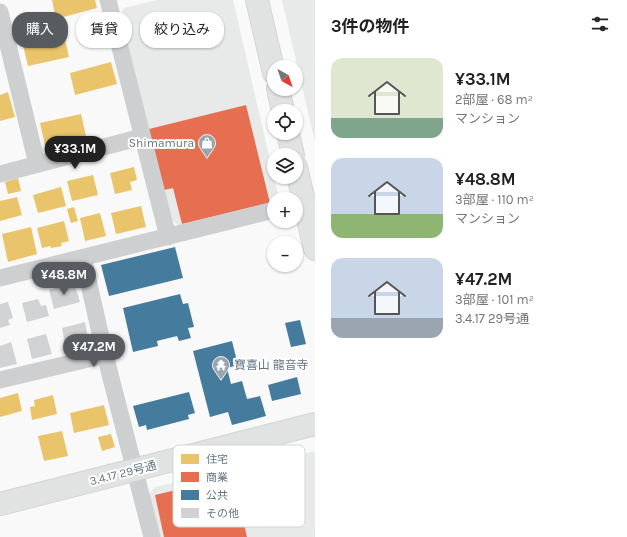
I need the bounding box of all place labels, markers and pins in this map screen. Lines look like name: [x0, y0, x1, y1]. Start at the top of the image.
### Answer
shop icon: Shimamura: [197, 133, 217, 158]
pin: ¥33.1M: [42, 136, 108, 170]
place label: Shimamura: [129, 136, 194, 150]
pin: ¥48.8M: [31, 262, 97, 296]
pin: ¥47.2M: [61, 334, 127, 368]
temple icon: 寶喜山 龍音寺: [211, 355, 231, 380]
place label: 寶喜山 龍音寺: [234, 358, 309, 372]

